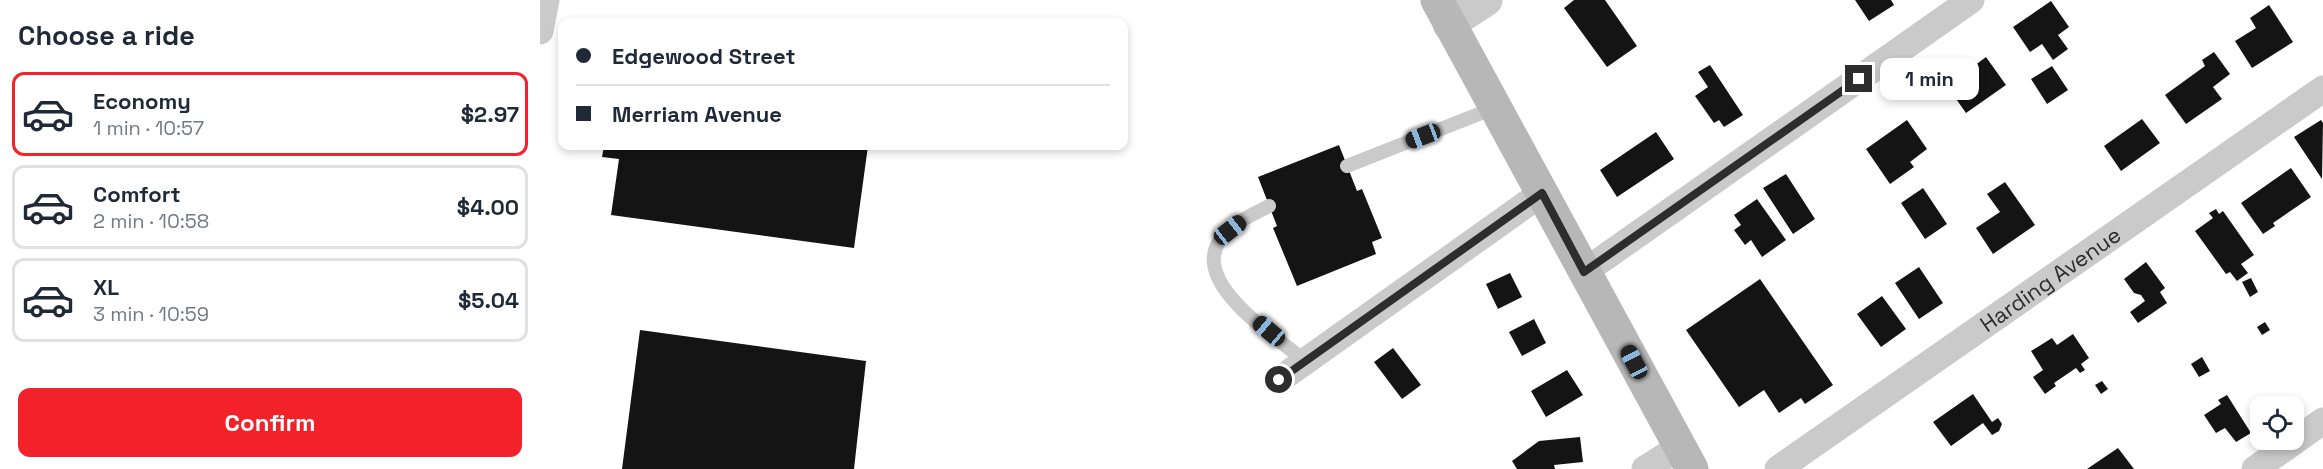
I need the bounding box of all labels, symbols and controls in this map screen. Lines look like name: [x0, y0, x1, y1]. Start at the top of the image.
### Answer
text: Choose a ride: [18, 18, 195, 53]
text: Edgewood Street: [612, 42, 795, 70]
callout: 1 min: [1880, 58, 1979, 100]
route end: [1845, 65, 1872, 92]
text: 1 min: [1905, 66, 1954, 92]
icon: car: [21, 87, 75, 141]
text: Economy: [93, 87, 191, 115]
text: $2.97: [461, 100, 519, 128]
text: Merriam Avenue: [612, 100, 782, 128]
text: 1 min · 10:57: [93, 115, 204, 141]
car: [1403, 121, 1443, 151]
icon: car: [21, 180, 75, 234]
text: Comfort: [93, 180, 181, 208]
text: $4.00: [457, 193, 519, 221]
text: 2 min · 10:58: [93, 208, 209, 234]
car: [1210, 212, 1250, 248]
street label: Harding Avenue: [1975, 220, 2126, 338]
icon: car: [21, 273, 75, 327]
text: XL: [93, 273, 119, 301]
text: $5.04: [458, 286, 519, 314]
text: 3 min · 10:59: [93, 301, 209, 327]
car: [1249, 313, 1289, 349]
car: [1618, 342, 1650, 382]
route start: [1265, 366, 1292, 393]
button: Confirm: [18, 388, 522, 457]
map controls: [2250, 396, 2304, 450]
button: locate: [2250, 396, 2304, 450]

